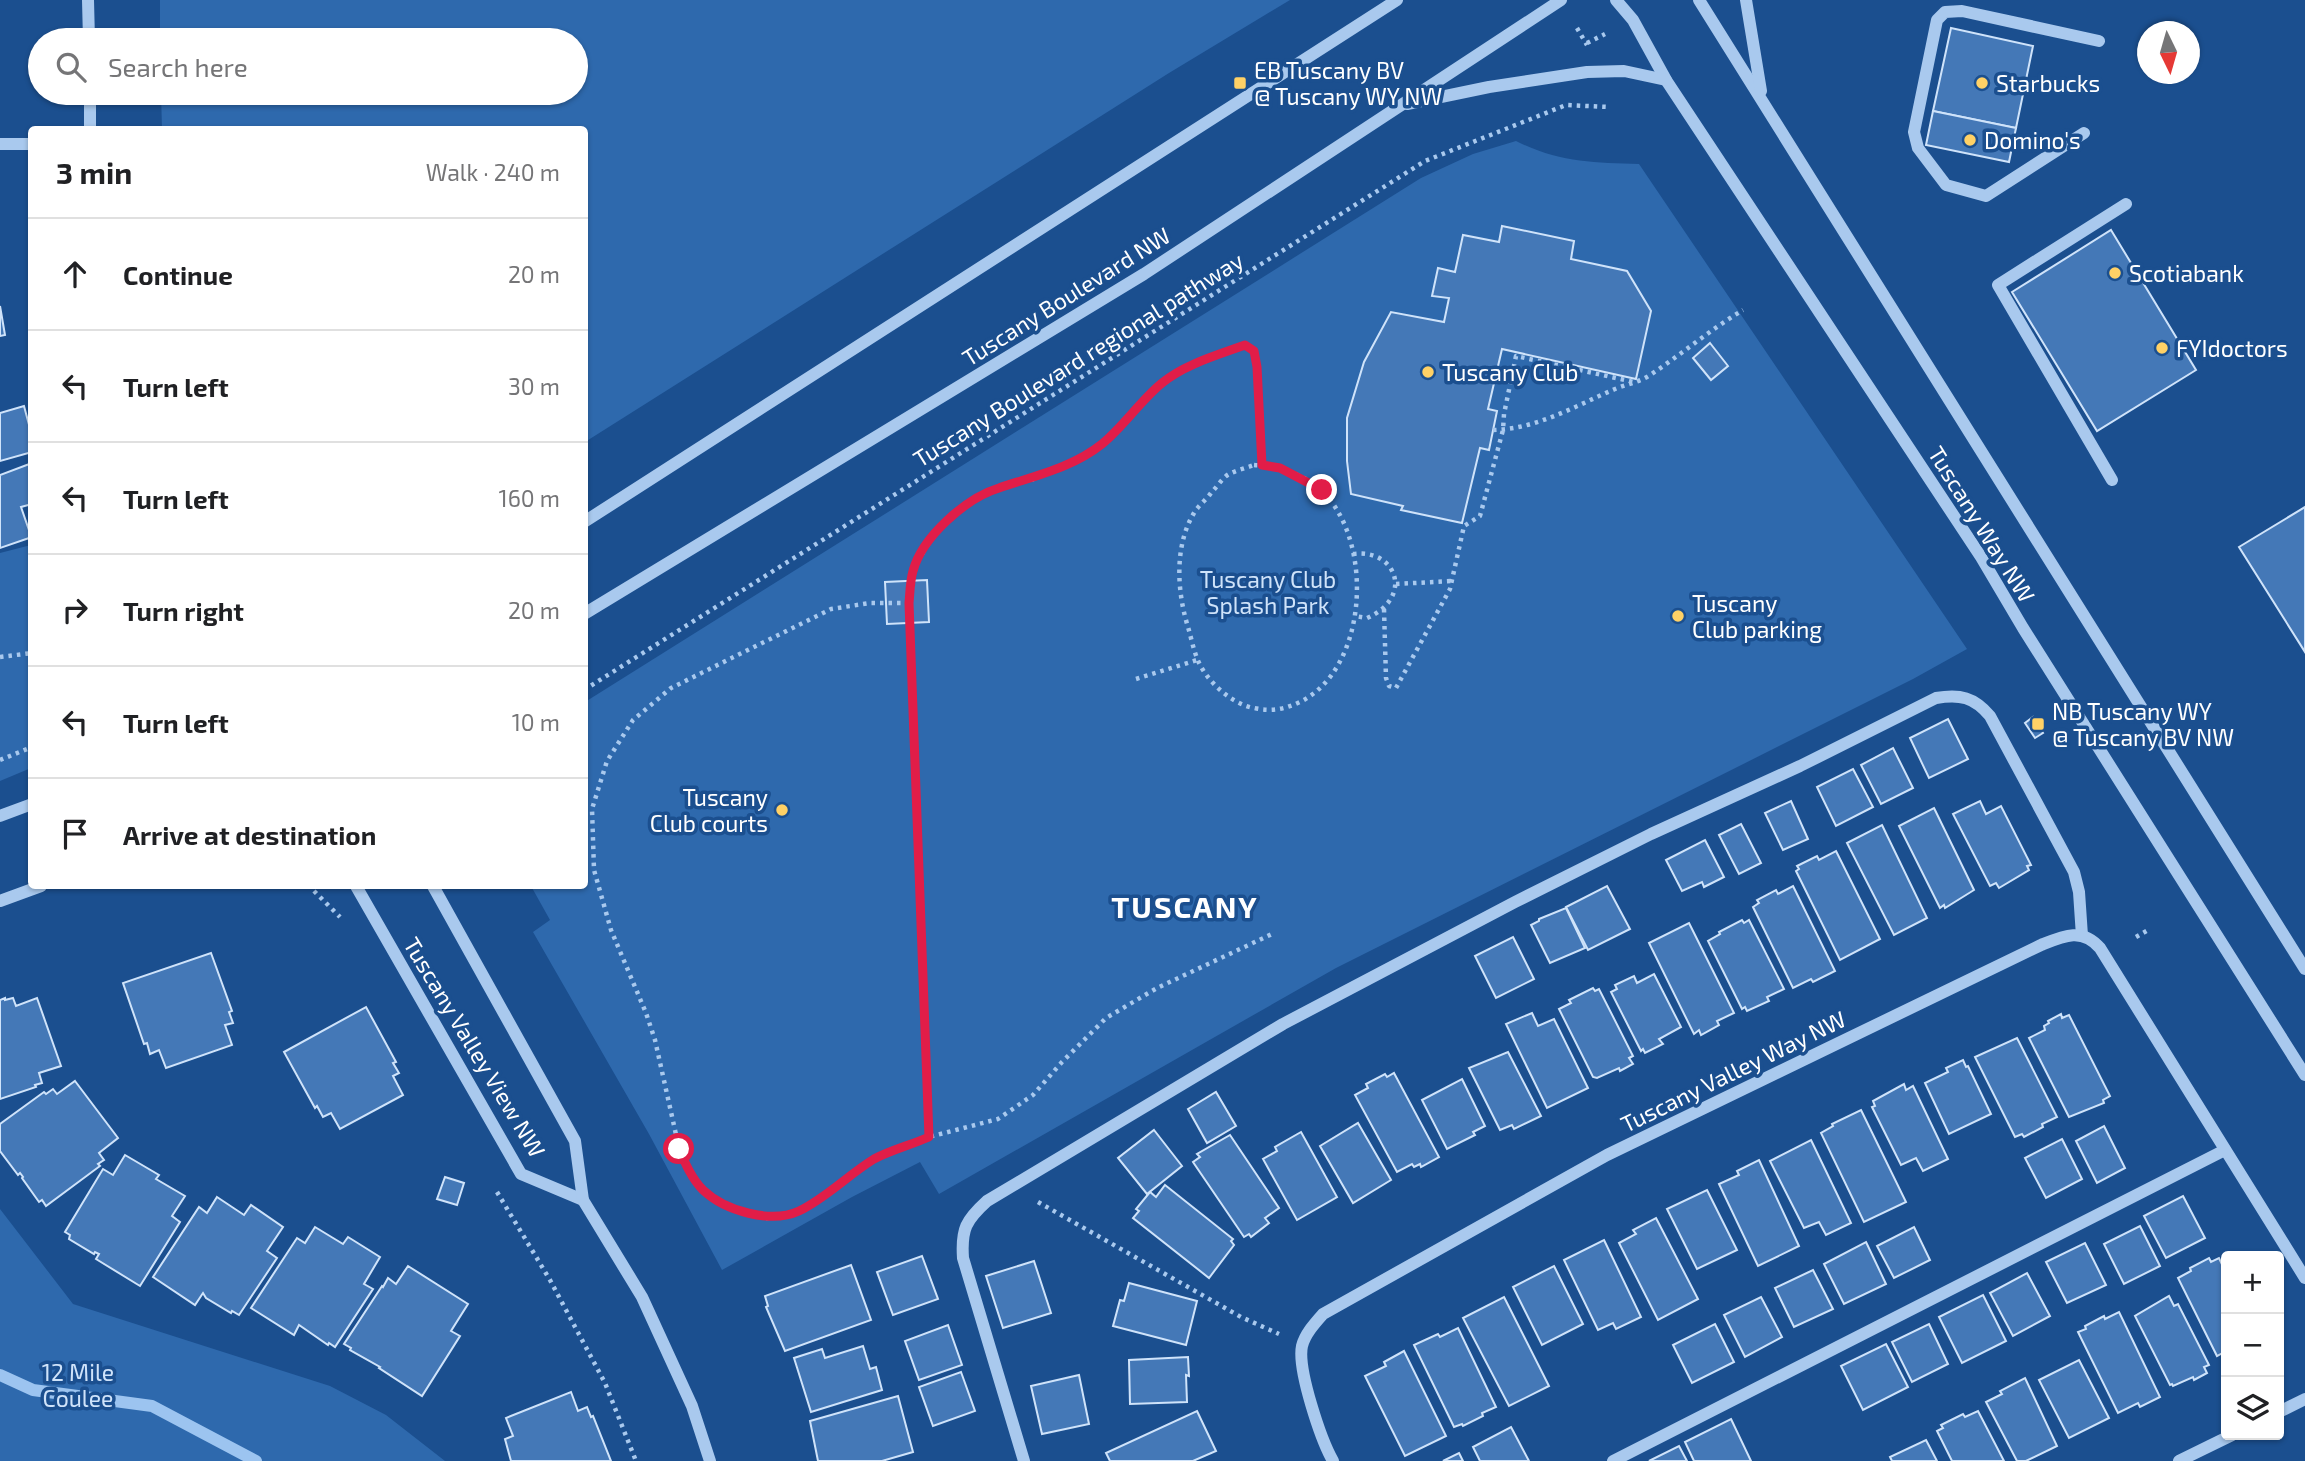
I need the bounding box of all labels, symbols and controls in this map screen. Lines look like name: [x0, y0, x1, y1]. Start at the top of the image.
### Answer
north arrow: [2137, 21, 2200, 84]
search box: [28, 28, 588, 105]
icon: search: [52, 48, 90, 86]
text: Search here: [108, 51, 248, 82]
place label: EB Tuscany BV @ Tuscany WY NW: [1254, 56, 1443, 110]
place label: Starbucks: [1996, 69, 2100, 97]
marker: EB Tuscany BV @ Tuscany WY NW: [1232, 75, 1248, 91]
marker: Starbucks: [1974, 75, 1990, 91]
place label: Domino's: [1984, 126, 2081, 154]
marker: Domino's: [1962, 132, 1978, 148]
text: 3 min: [56, 154, 132, 190]
text: Walk · 240 m: [426, 158, 560, 186]
street label: Tuscany Boulevard NW: [957, 221, 1175, 371]
street label: Tuscany Boulevard regional pathway: [908, 245, 1248, 473]
icon: ahead: [56, 255, 94, 293]
text: Continue: [123, 259, 233, 290]
place label: Scotiabank: [2129, 259, 2244, 287]
text: 20 m: [508, 260, 560, 288]
marker: Scotiabank: [2107, 265, 2123, 281]
place label: FYIdoctors: [2176, 334, 2288, 362]
marker: FYIdoctors: [2154, 340, 2170, 356]
place label: Tuscany Club: [1442, 358, 1578, 386]
marker: Tuscany Club: [1420, 364, 1436, 380]
icon: left: [56, 367, 94, 405]
text: Turn left: [123, 371, 229, 402]
text: 30 m: [508, 372, 560, 400]
street label: Tuscany Way NW: [1923, 441, 2041, 607]
route end: [1306, 474, 1337, 505]
icon: left: [56, 479, 94, 517]
text: Turn left: [123, 483, 229, 514]
text: 160 m: [499, 484, 560, 512]
park label: Tuscany Club Splash Park: [1200, 565, 1336, 619]
place label: Tuscany Club parking: [1692, 589, 1822, 643]
icon: right: [56, 591, 94, 629]
text: Turn right: [123, 595, 244, 626]
text: 20 m: [508, 596, 560, 624]
marker: Tuscany Club parking: [1670, 608, 1686, 624]
place label: NB Tuscany WY @ Tuscany BV NW: [2052, 697, 2234, 751]
icon: left: [56, 703, 94, 741]
text: Turn left: [123, 707, 229, 738]
text: 10 m: [512, 708, 560, 736]
marker: NB Tuscany WY @ Tuscany BV NW: [2030, 716, 2046, 732]
place label: Tuscany Club courts: [650, 783, 768, 837]
marker: Tuscany Club courts: [774, 802, 790, 818]
icon: arrive: [56, 815, 94, 853]
text: Arrive at destination: [123, 819, 376, 850]
district label: TUSCANY: [1111, 888, 1259, 924]
street label: Tuscany Valley View NW: [398, 932, 552, 1162]
street label: Tuscany Valley Way NW: [1616, 1004, 1850, 1138]
route start: [663, 1133, 694, 1164]
map controls: [2221, 1251, 2284, 1440]
button: +: [2221, 1251, 2284, 1314]
button: −: [2221, 1314, 2284, 1377]
park label: 12 Mile Coulee: [42, 1358, 114, 1412]
button: layers: [2221, 1377, 2284, 1440]

